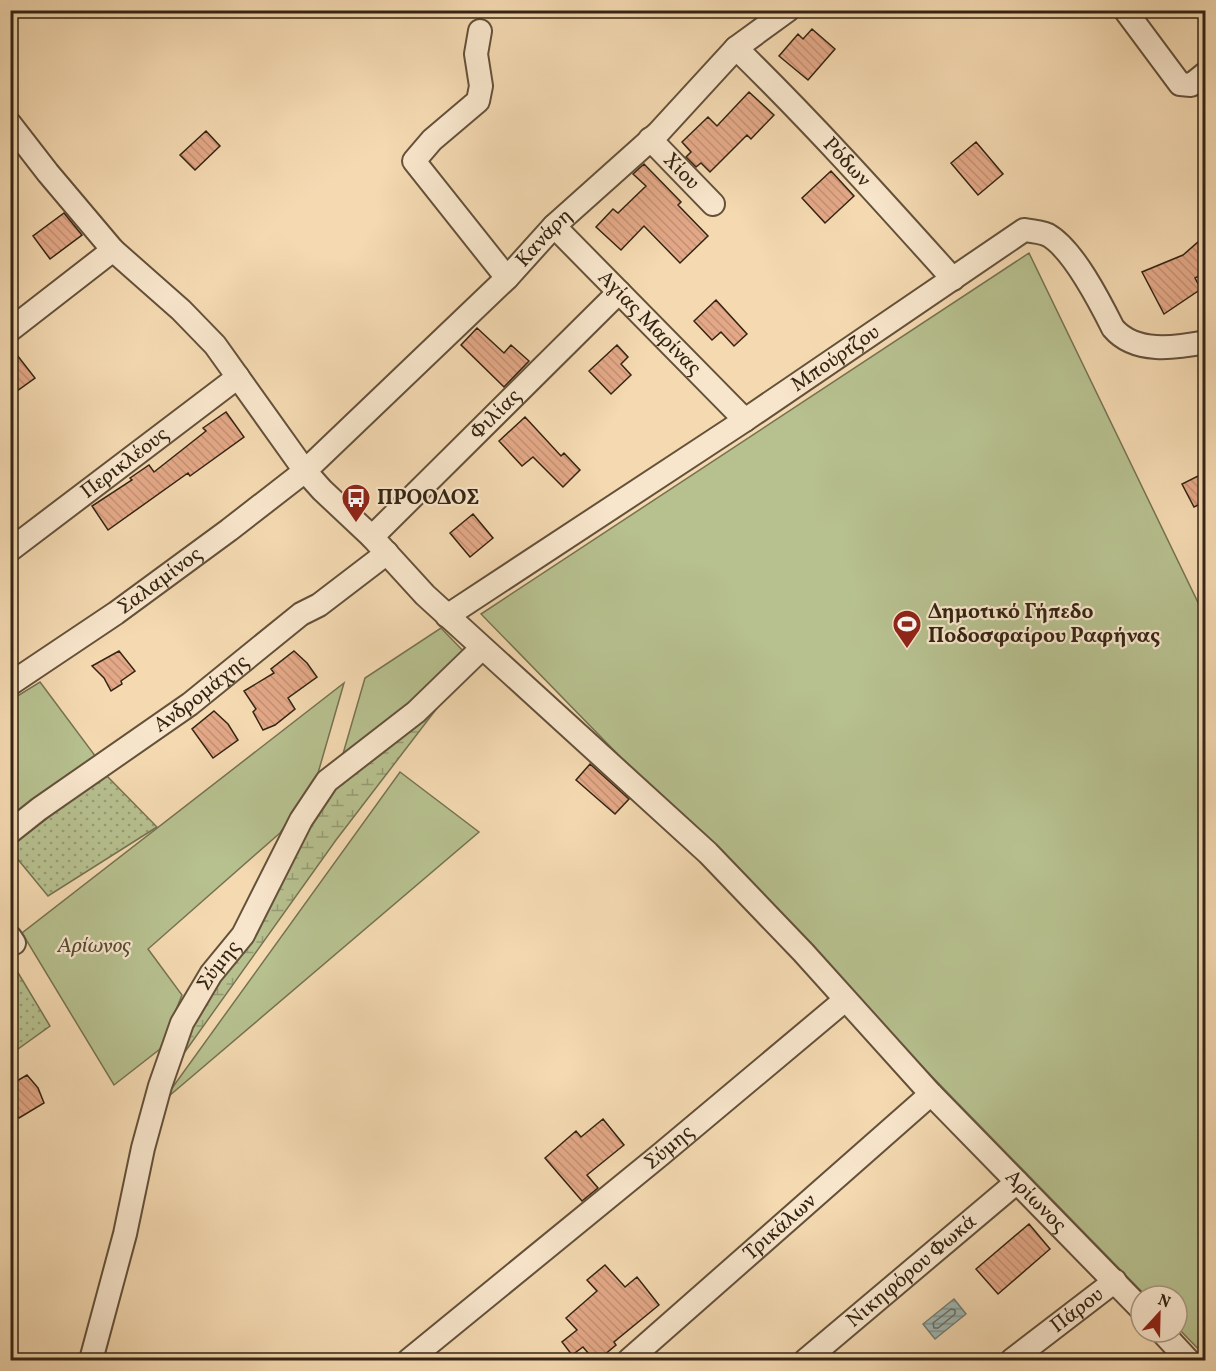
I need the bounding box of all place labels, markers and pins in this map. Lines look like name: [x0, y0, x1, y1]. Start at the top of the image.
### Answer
bus stop icon: ΠΡΟΟΔΟΣ: [340, 482, 372, 524]
place label: ΠΡΟΟΔΟΣ: [377, 484, 479, 513]
place label: Δημοτικό Γήπεδο Ποδοσφαίρου Ραφήνας: [928, 598, 1160, 651]
sports icon: Δημοτικό Γήπεδο Ποδοσφαίρου Ραφήνας: [891, 608, 923, 650]

